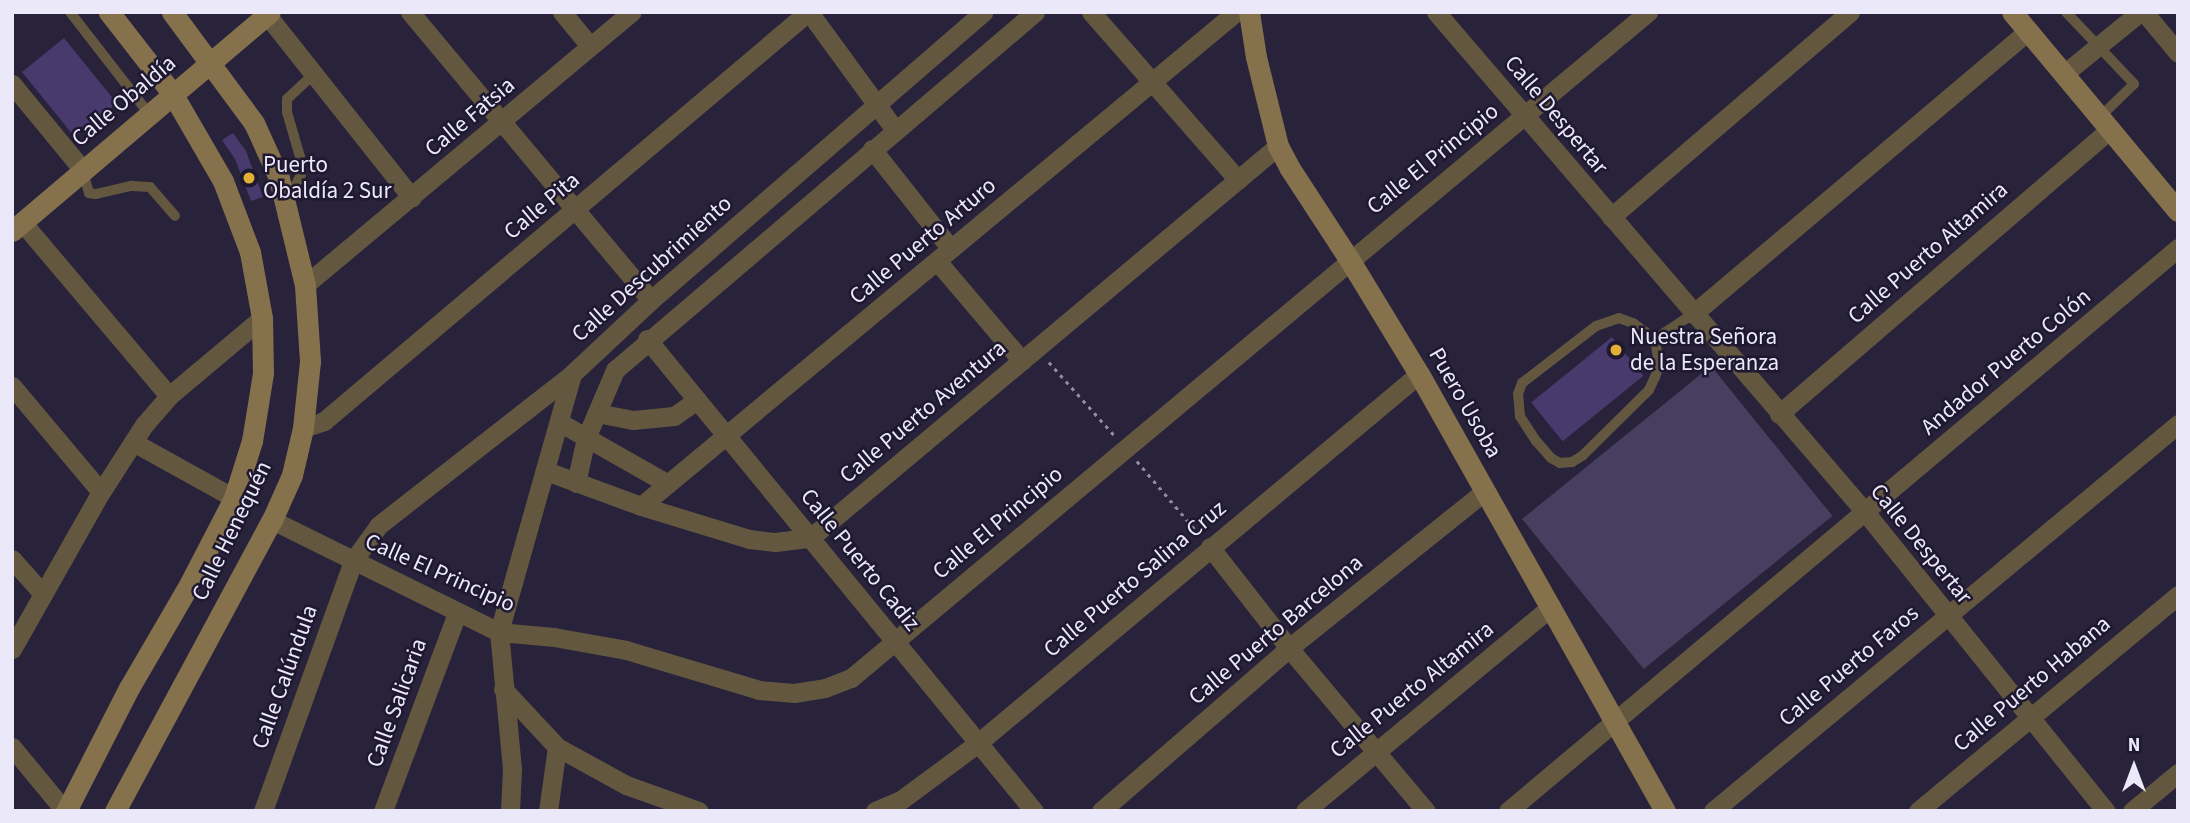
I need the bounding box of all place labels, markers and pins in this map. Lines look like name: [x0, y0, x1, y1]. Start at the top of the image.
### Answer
place label: Puerto Obaldía 2 Sur: [263, 151, 392, 205]
marker: Puerto Obaldía 2 Sur: [241, 170, 257, 186]
place label: Nuestra Señora de la Esperanza: [1630, 323, 1779, 377]
marker: Nuestra Señora de la Esperanza: [1608, 342, 1624, 358]

